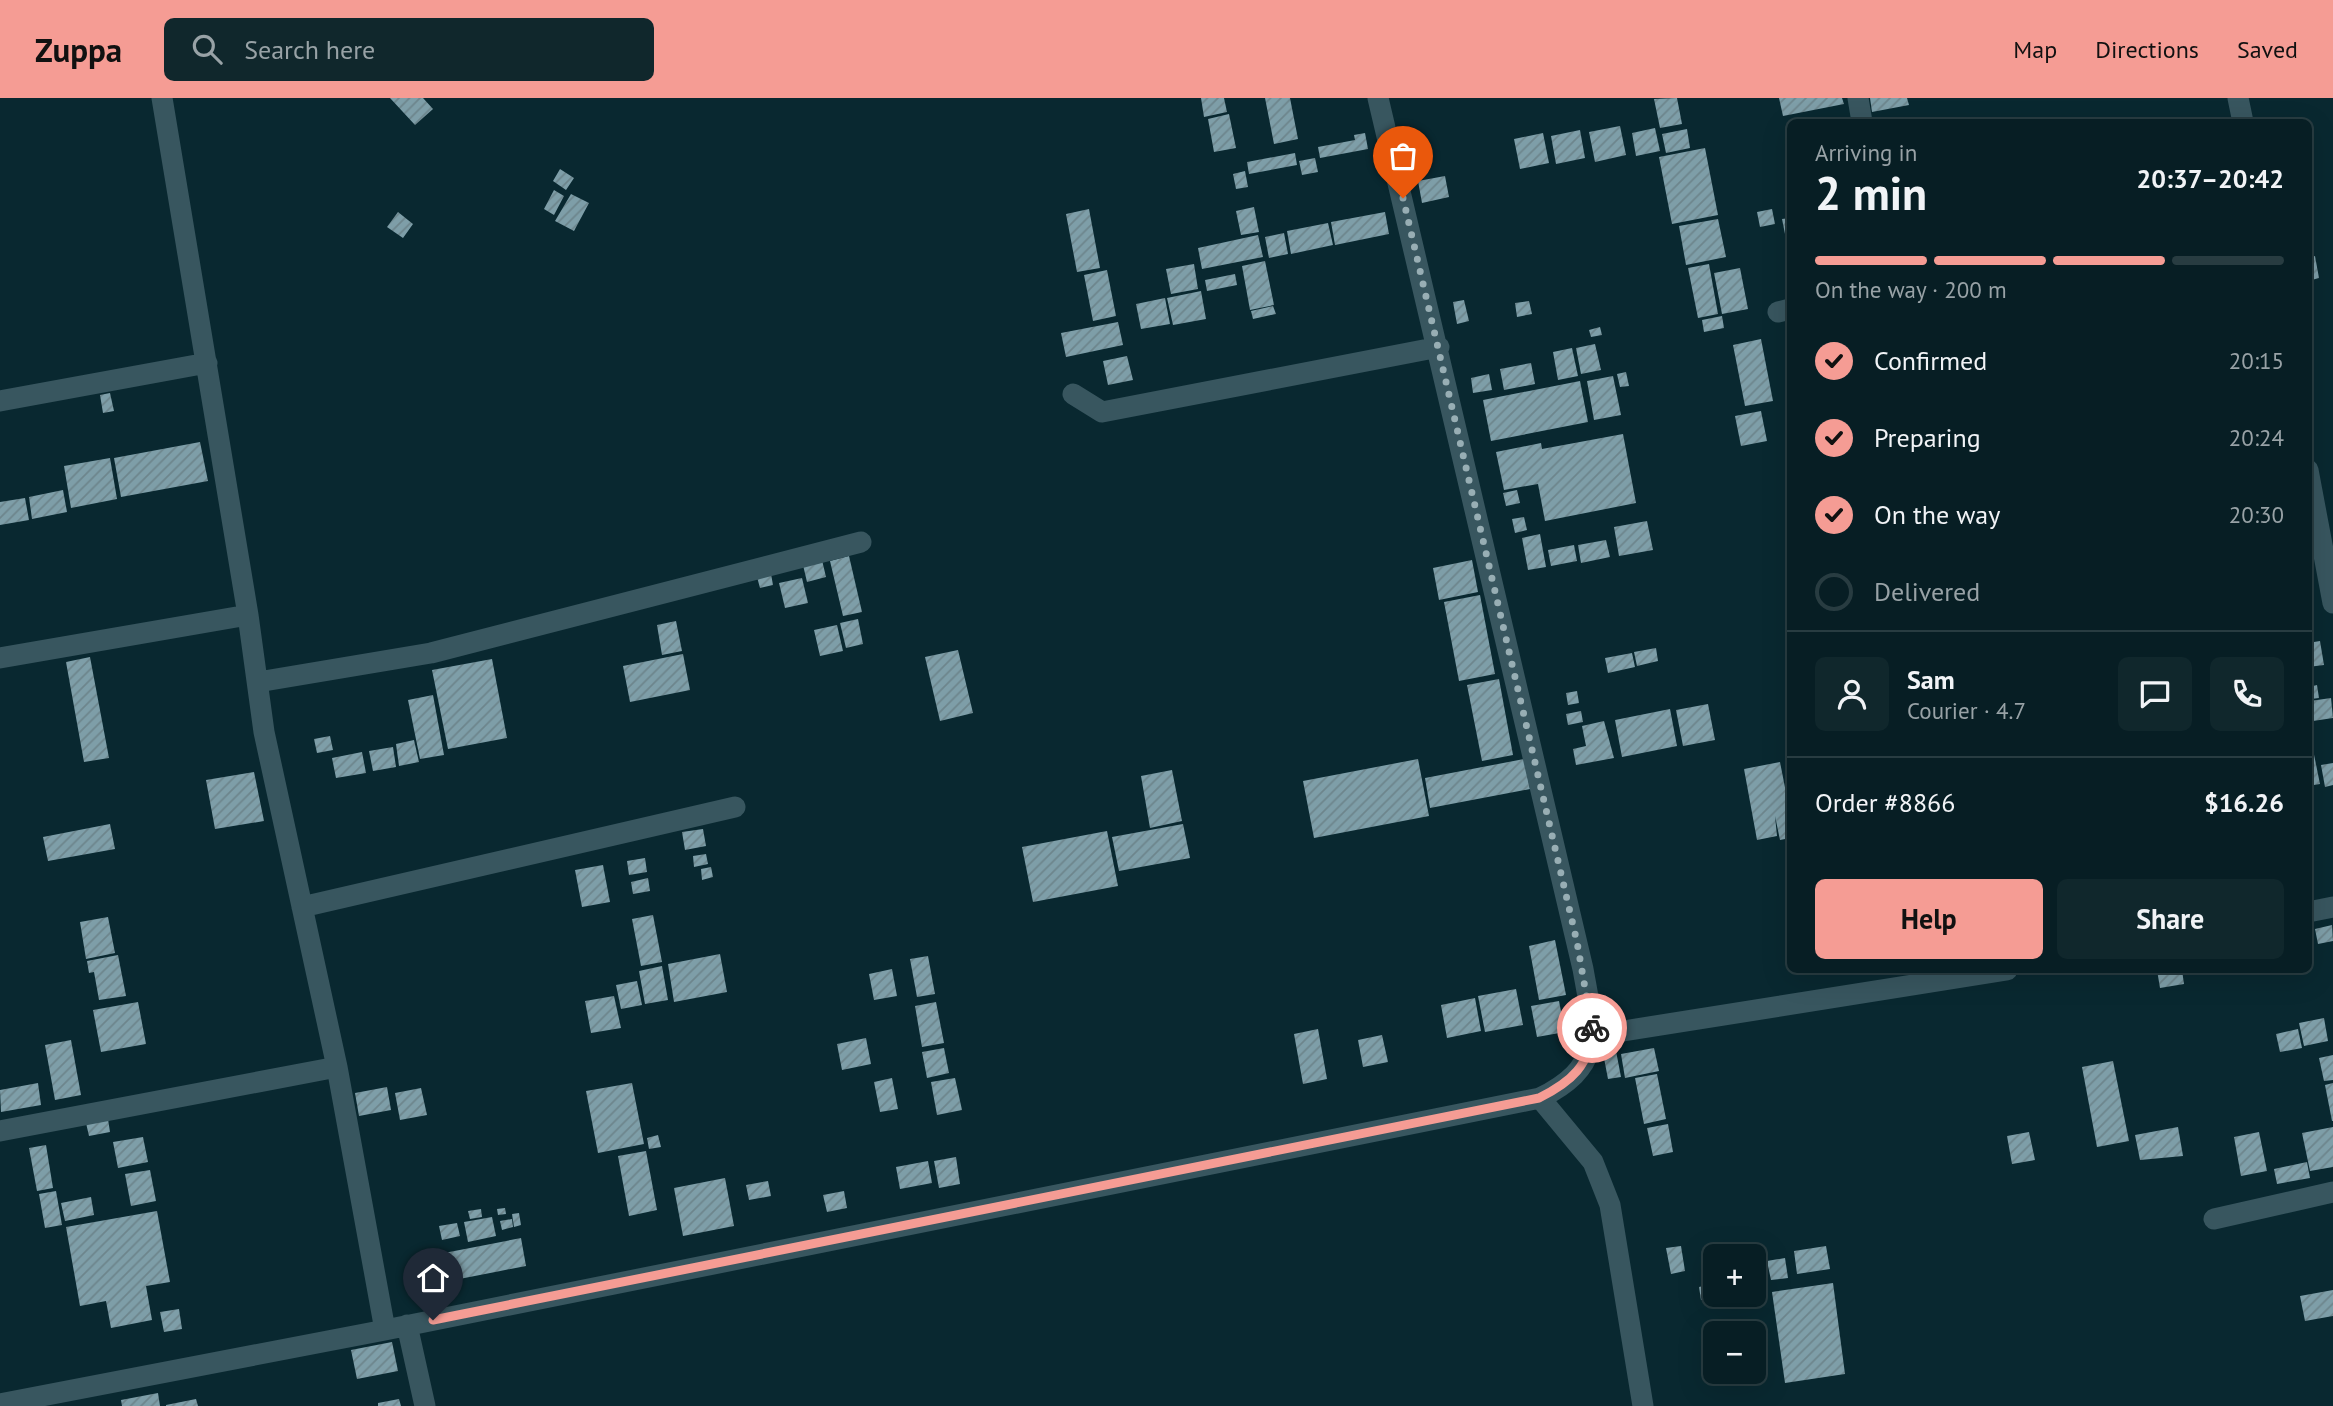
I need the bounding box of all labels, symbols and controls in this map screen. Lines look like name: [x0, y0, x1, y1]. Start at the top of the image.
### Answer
search box: [164, 18, 654, 81]
text: Zuppa: [35, 28, 122, 71]
icon: search: [188, 30, 226, 68]
text: Search here: [244, 33, 375, 66]
text: Map: [2013, 34, 2057, 65]
text: Directions: [2095, 34, 2199, 65]
text: Saved: [2237, 34, 2298, 65]
pin: [1373, 126, 1433, 198]
icon: bag: [1384, 137, 1422, 175]
text: Arriving in: [1815, 138, 1917, 167]
text: 20:37–20:42: [2137, 162, 2284, 195]
text: 2 min: [1815, 163, 1927, 223]
text: On the way · 200 m: [1815, 275, 2007, 304]
icon: check: [1815, 342, 1853, 380]
text: Confirmed: [1874, 344, 1987, 377]
text: 20:15: [2229, 346, 2284, 375]
icon: check: [1815, 419, 1853, 457]
text: Preparing: [1874, 421, 1981, 454]
text: 20:24: [2229, 423, 2284, 452]
icon: check: [1815, 496, 1853, 534]
text: On the way: [1874, 498, 2000, 531]
text: 20:30: [2229, 500, 2284, 529]
text: Delivered: [1874, 575, 1980, 608]
button: person: [1815, 657, 1889, 731]
button: chat: [2118, 657, 2192, 731]
button: phone: [2210, 657, 2284, 731]
text: Sam: [1907, 663, 1955, 696]
text: Courier · 4.7: [1907, 696, 2026, 725]
text: Order #8866: [1815, 786, 1955, 819]
text: $16.26: [2204, 786, 2284, 819]
button: Help: [1815, 879, 2043, 959]
button: Share: [2057, 879, 2284, 959]
courier: [1557, 993, 1627, 1063]
icon: bike: [1573, 1009, 1611, 1047]
map controls: [1703, 1244, 1766, 1384]
button: +: [1703, 1244, 1766, 1307]
pin: [403, 1248, 463, 1320]
icon: home: [414, 1259, 452, 1297]
button: −: [1703, 1321, 1766, 1384]

